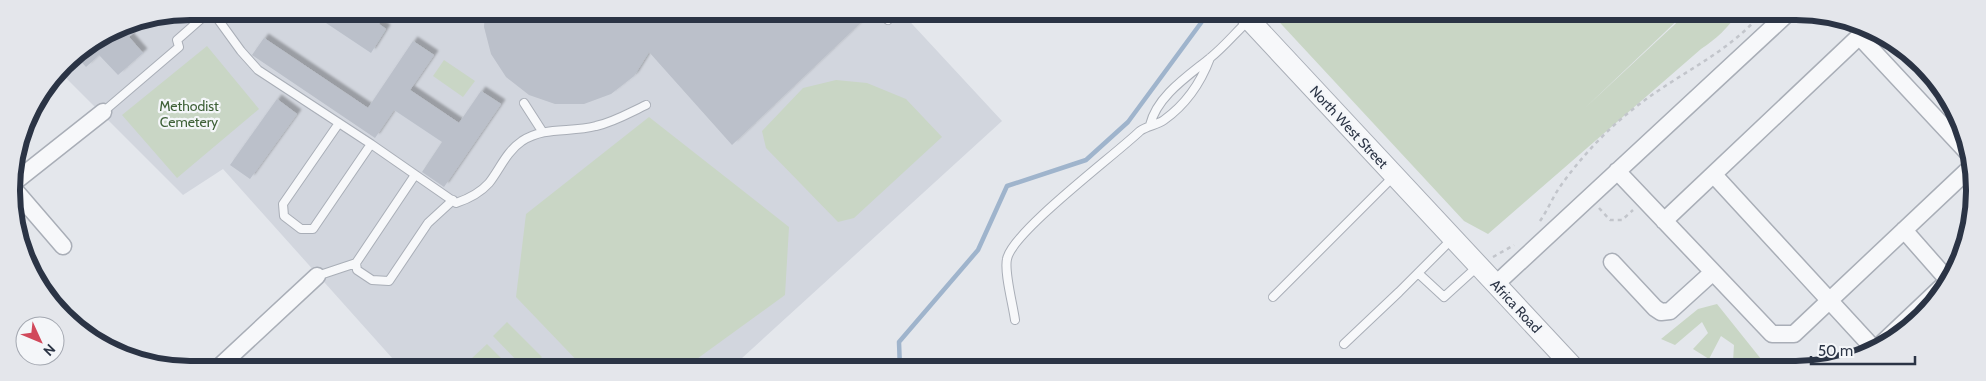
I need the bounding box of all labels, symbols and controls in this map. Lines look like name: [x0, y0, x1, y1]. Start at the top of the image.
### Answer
street label: North West Street: [1306, 82, 1392, 172]
park label: Methodist Cemetery: [159, 97, 219, 131]
street label: Africa Road: [1487, 275, 1545, 337]
north arrow: [15, 316, 65, 366]
scale bar: [1811, 334, 1915, 366]
text: N: [39, 340, 59, 360]
text: 50 m: [1818, 342, 1853, 360]

